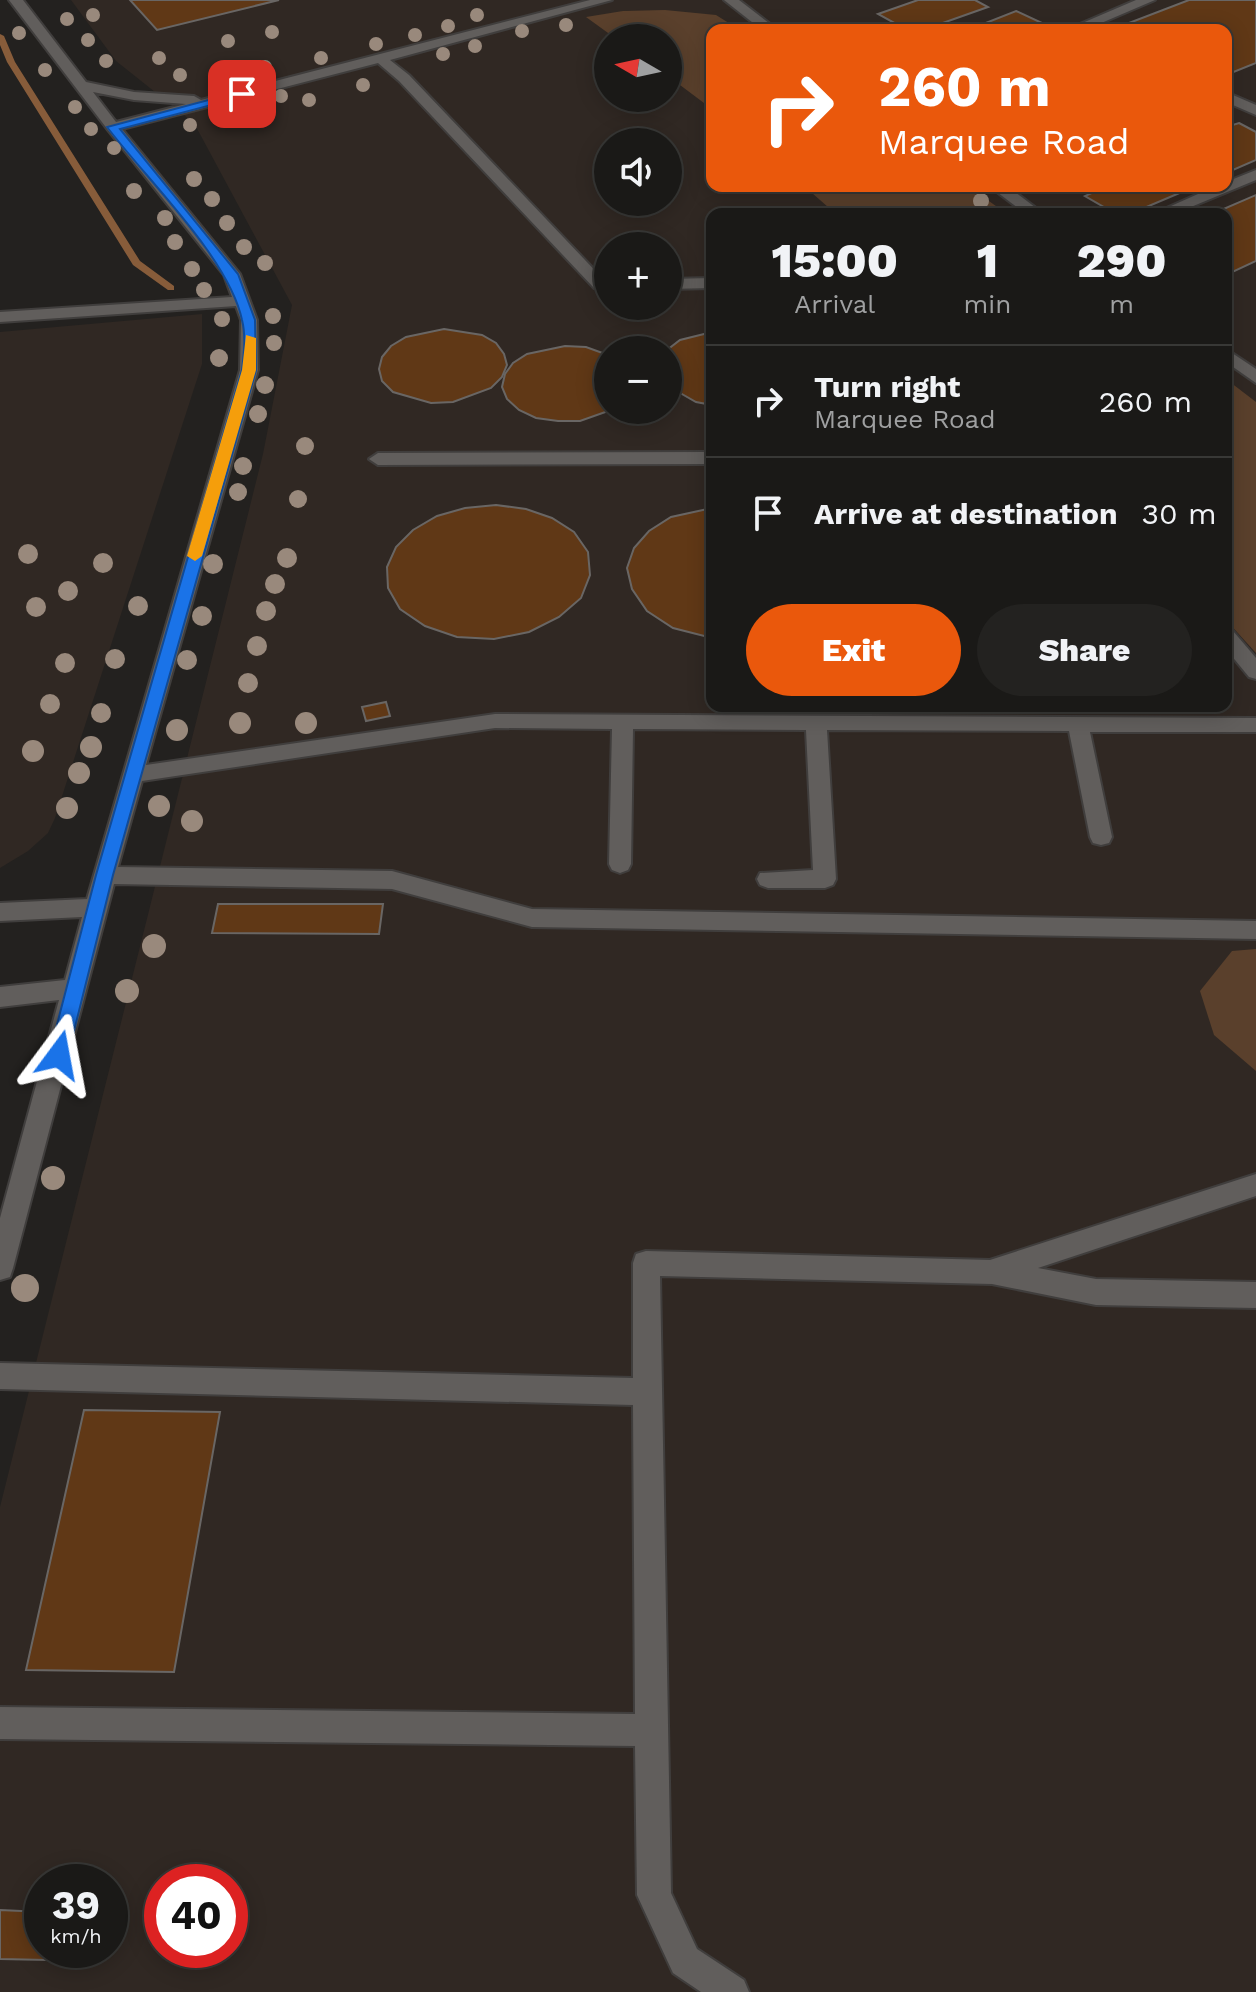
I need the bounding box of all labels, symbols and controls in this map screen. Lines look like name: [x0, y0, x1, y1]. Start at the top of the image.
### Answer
north arrow: [594, 24, 682, 112]
map controls: [594, 24, 682, 424]
text: 260 m: [878, 54, 1051, 120]
icon: right: [746, 56, 850, 160]
pin: [208, 60, 276, 128]
icon: arrive: [220, 72, 264, 116]
text: Marquee Road: [878, 121, 1130, 163]
button: sound: [594, 128, 682, 216]
button: +: [594, 232, 682, 320]
text: 15:00: [772, 232, 898, 289]
text: 1: [977, 232, 998, 289]
text: 290: [1077, 232, 1166, 289]
text: Arrival: [794, 289, 875, 319]
text: min: [963, 289, 1011, 319]
text: m: [1109, 289, 1134, 319]
button: −: [594, 336, 682, 424]
text: Turn right: [814, 369, 960, 404]
icon: right: [746, 379, 790, 423]
text: 260 m: [1099, 384, 1192, 419]
text: Marquee Road: [814, 404, 996, 434]
icon: arrive: [746, 491, 790, 535]
text: Arrive at destination: [814, 496, 1118, 531]
text: 30 m: [1142, 496, 1217, 531]
button: Exit: [746, 604, 961, 696]
button: Share: [977, 604, 1192, 696]
position arrow: [17, 1013, 101, 1097]
speed limit sign: 40: [144, 1864, 248, 1968]
text: 39: [52, 1882, 100, 1929]
text: km/h: [50, 1924, 102, 1948]

